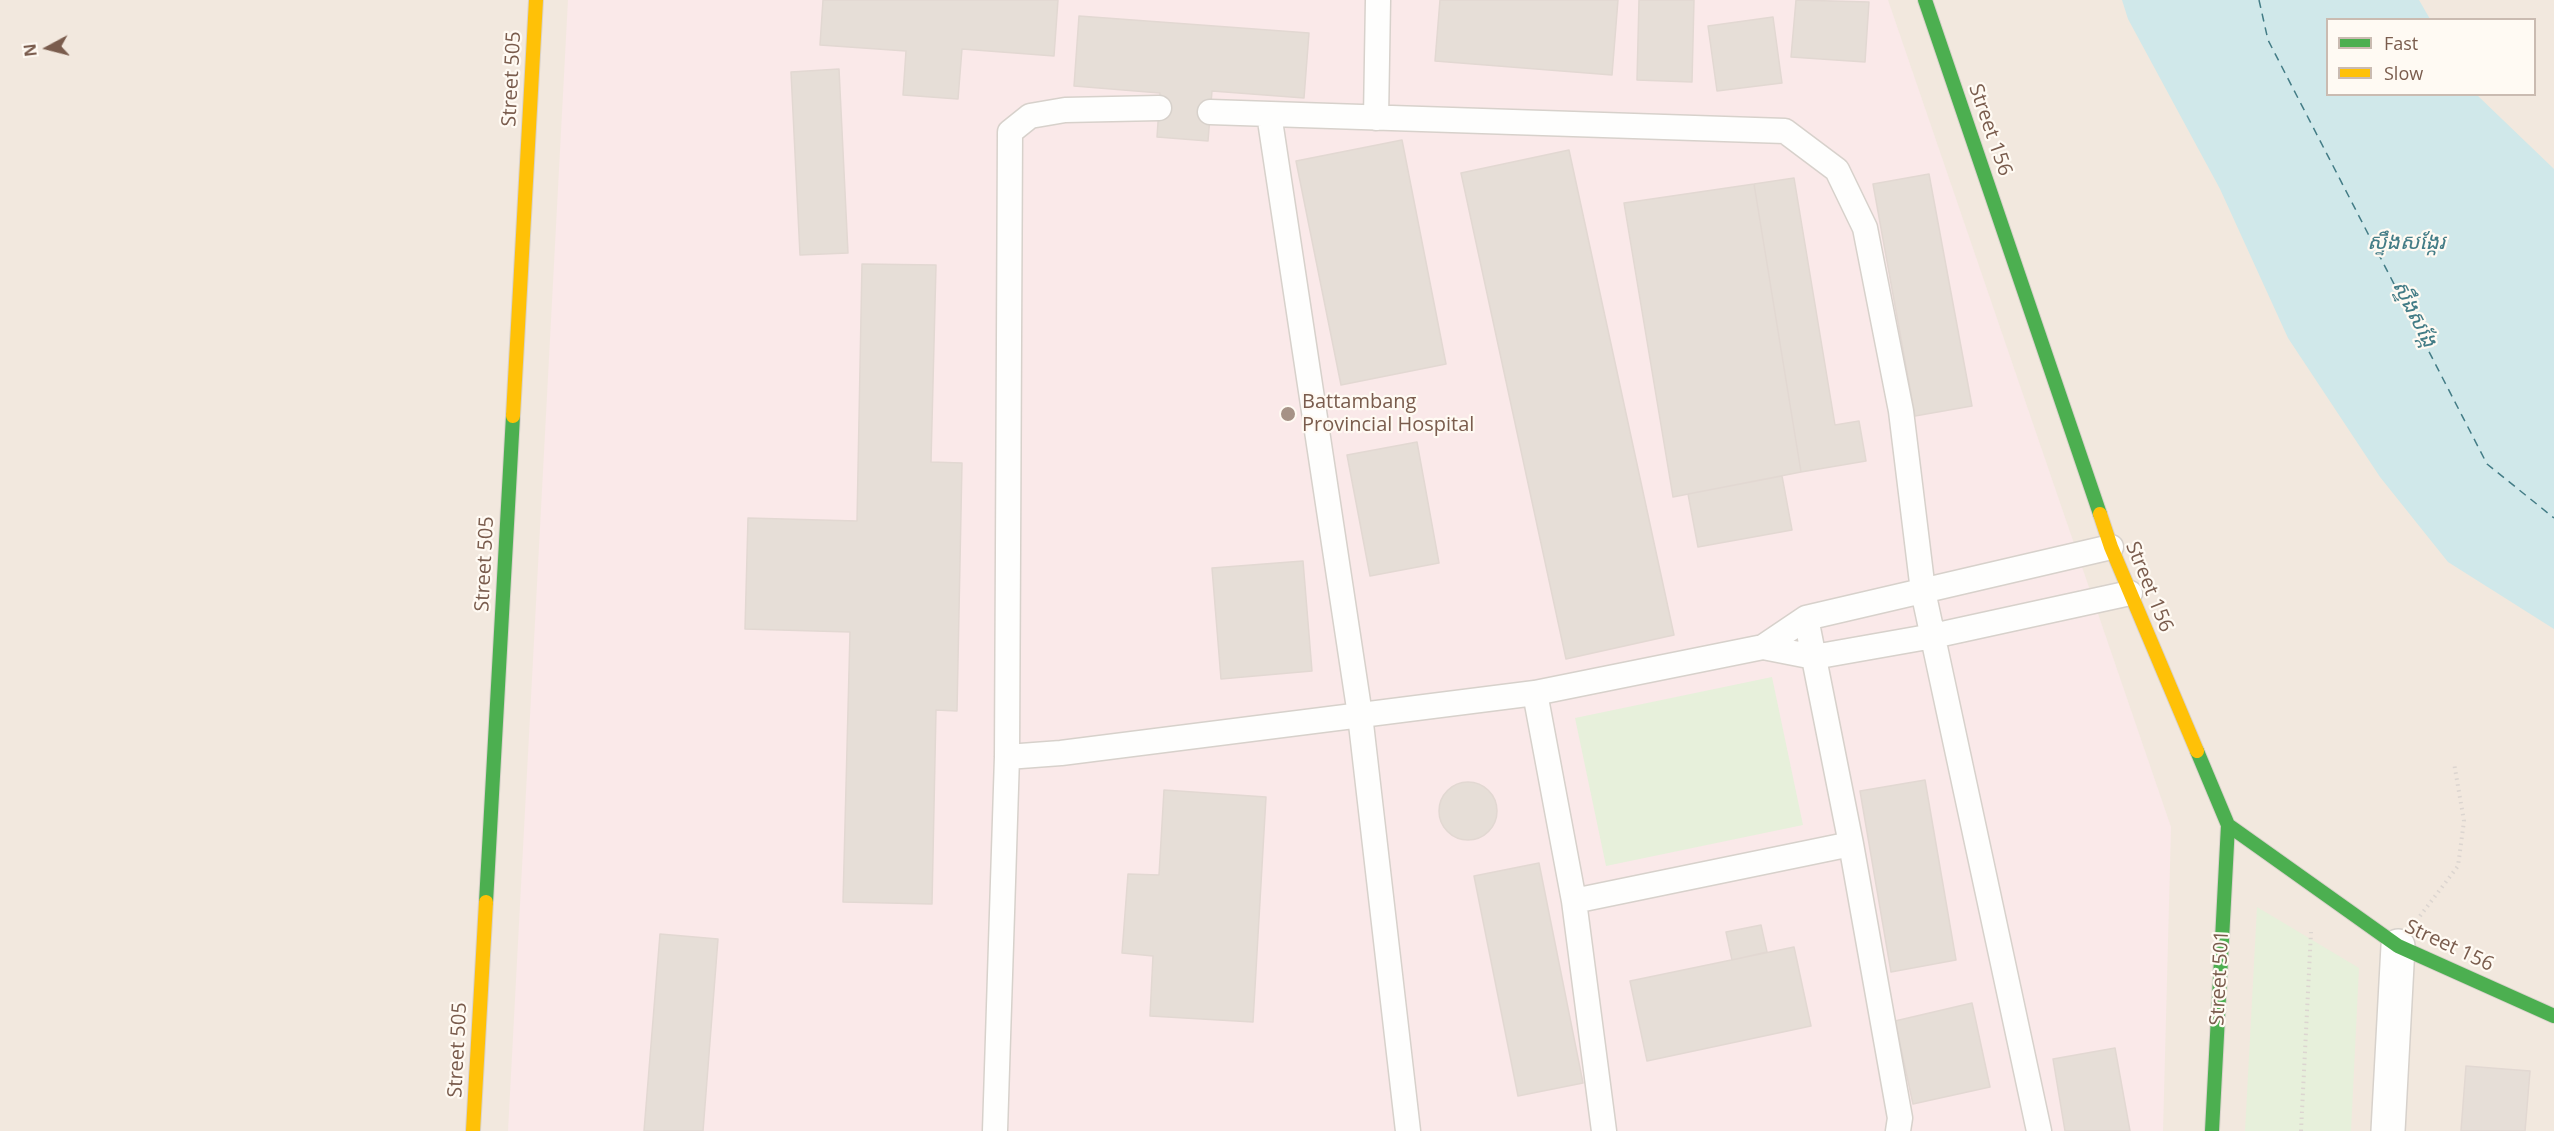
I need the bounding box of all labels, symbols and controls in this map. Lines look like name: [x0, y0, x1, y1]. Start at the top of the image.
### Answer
north arrow: [18, 18, 78, 78]
legend: [2326, 18, 2536, 96]
street label: Street 505: [498, 31, 526, 127]
text: Fast: [2384, 31, 2418, 55]
text: N: [18, 42, 42, 58]
text: Slow: [2384, 61, 2423, 85]
street label: Street 156: [1963, 81, 2017, 179]
water label: ស្ទឹងសង្កែរ: [2367, 230, 2445, 256]
water label: ស្ទឹងសង្កែ: [2386, 276, 2442, 352]
place label: Battambang Provincial Hospital: [1302, 390, 1474, 437]
marker: Battambang Provincial Hospital: [1279, 405, 1297, 423]
street label: Street 505: [471, 516, 499, 612]
street label: Street 156: [2120, 538, 2178, 636]
street label: Street 156: [2401, 915, 2497, 977]
street label: Street 501: [2206, 930, 2234, 1026]
street label: Street 505: [444, 1002, 472, 1098]

